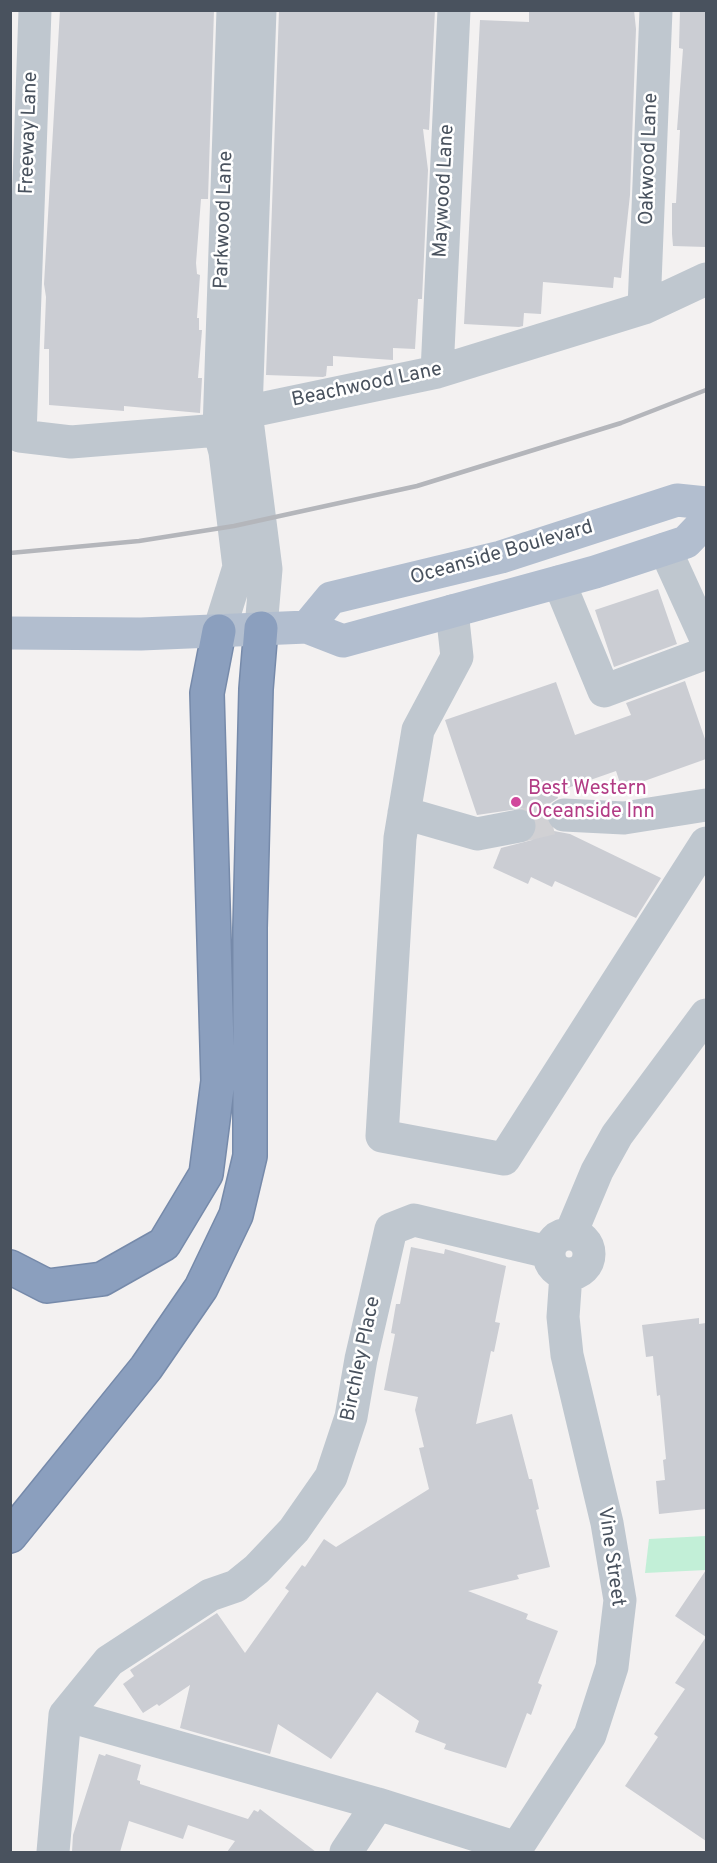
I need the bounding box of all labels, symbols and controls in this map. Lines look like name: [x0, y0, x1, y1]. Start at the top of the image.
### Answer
street label: Freeway Lane: [16, 71, 44, 195]
street label: Oakwood Lane: [636, 92, 664, 226]
street label: Maywood Lane: [430, 124, 460, 258]
street label: Parkwood Lane: [211, 150, 239, 290]
street label: Beachwood Lane: [290, 358, 444, 414]
street label: Oceanside Boulevard: [408, 516, 596, 592]
place label: Best Western Oceanside Inn: [528, 778, 655, 825]
marker: Best Western Oceanside Inn: [509, 795, 523, 809]
street label: Birchley Place: [337, 1294, 387, 1424]
street label: Vine Street: [591, 1506, 629, 1608]

